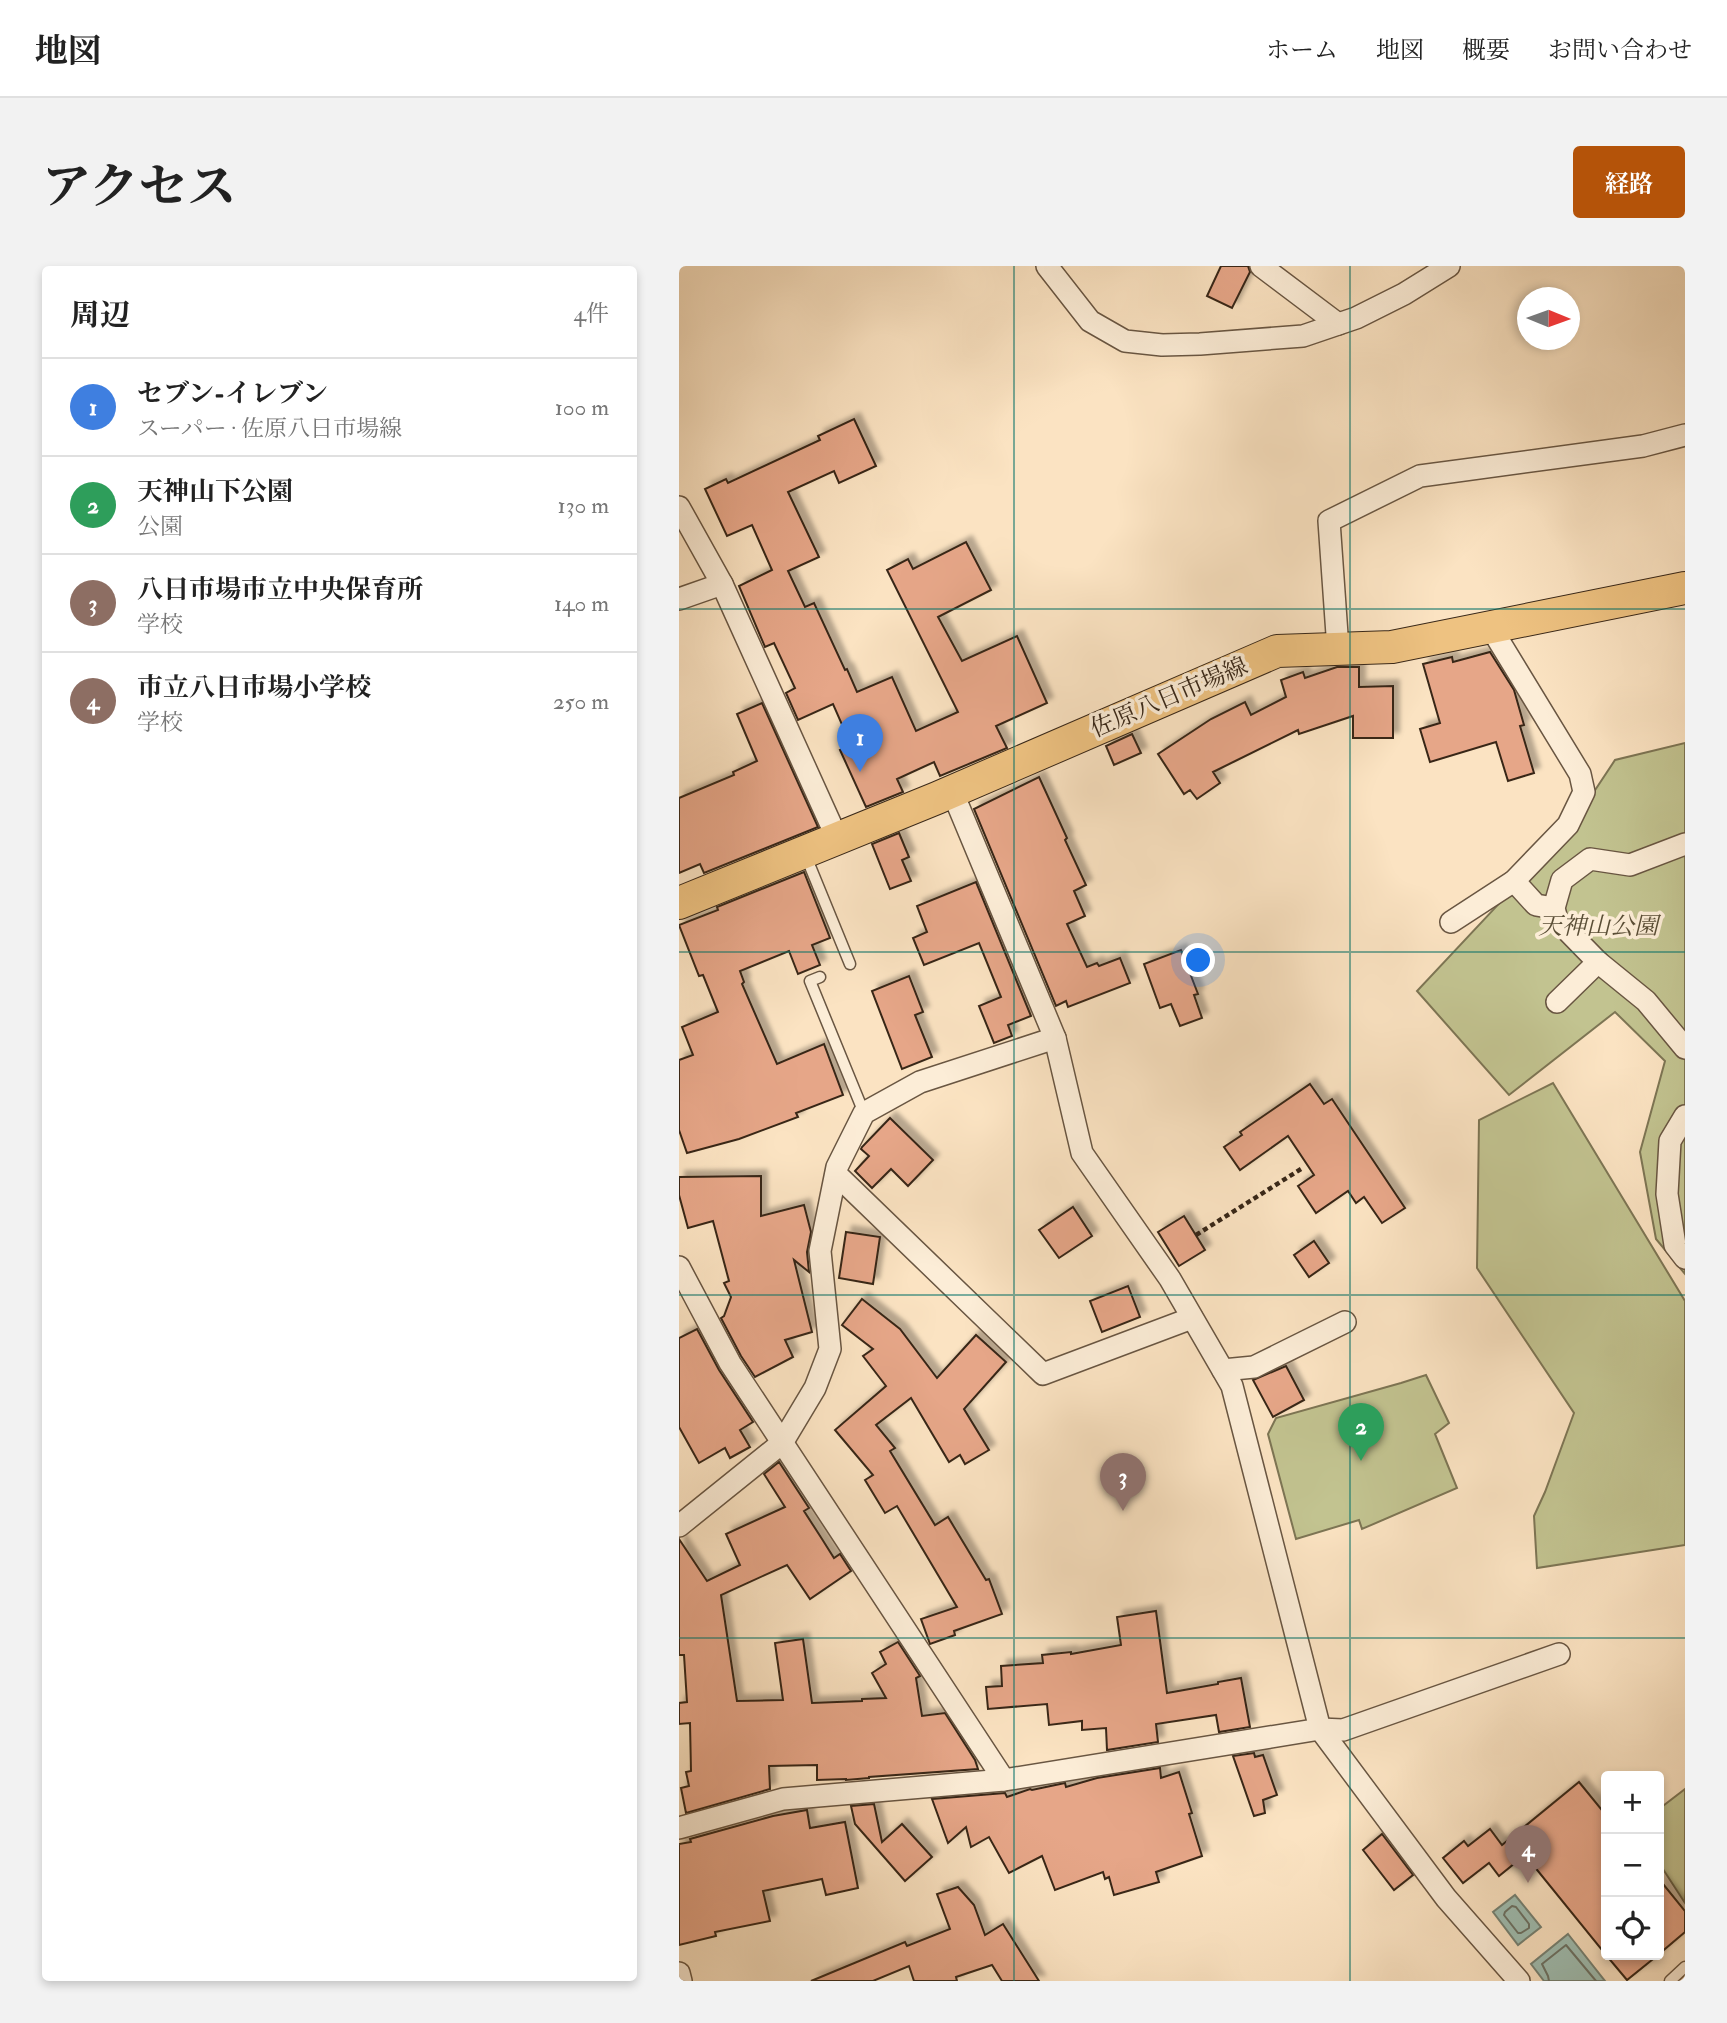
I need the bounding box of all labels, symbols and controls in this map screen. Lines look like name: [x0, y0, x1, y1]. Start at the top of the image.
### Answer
text: 地図: [35, 31, 101, 72]
text: ホーム: [1266, 35, 1338, 66]
text: 地図: [1376, 35, 1424, 66]
text: 概要: [1462, 35, 1510, 66]
text: お問い合わせ: [1548, 35, 1692, 66]
button: 経路: [1573, 146, 1685, 218]
text: アクセス: [42, 157, 237, 218]
north arrow: [1517, 287, 1580, 350]
text: 周辺: [70, 297, 130, 334]
text: 4件: [574, 299, 609, 328]
text: セブン-イレブン: [137, 378, 328, 410]
text: 1: [89, 393, 97, 422]
text: 100 m: [555, 393, 609, 422]
text: スーパー · 佐原八日市場線: [137, 414, 402, 443]
text: 天神山下公園: [137, 476, 293, 508]
text: 2: [87, 491, 99, 520]
text: 130 m: [557, 491, 609, 520]
text: 公園: [137, 512, 183, 541]
text: 八日市場市立中央保育所: [137, 574, 423, 606]
text: 3: [89, 589, 97, 618]
text: 140 m: [554, 589, 609, 618]
text: 学校: [137, 610, 183, 639]
street label: 佐原八日市場線: [1086, 650, 1253, 745]
text: 市立八日市場小学校: [137, 672, 371, 704]
text: 4: [87, 687, 99, 716]
text: 250 m: [553, 687, 609, 716]
text: 学校: [137, 708, 183, 737]
pin: 1: [837, 714, 883, 772]
park label: 天神山公園: [1538, 911, 1662, 942]
your location: [1181, 943, 1215, 977]
pin: 2: [1338, 1403, 1384, 1461]
pin: 3: [1100, 1453, 1146, 1511]
map controls: [1601, 1771, 1664, 1960]
button: +: [1601, 1771, 1664, 1834]
pin: 4: [1505, 1825, 1551, 1883]
button: −: [1601, 1834, 1664, 1897]
button: locate: [1601, 1897, 1664, 1960]

